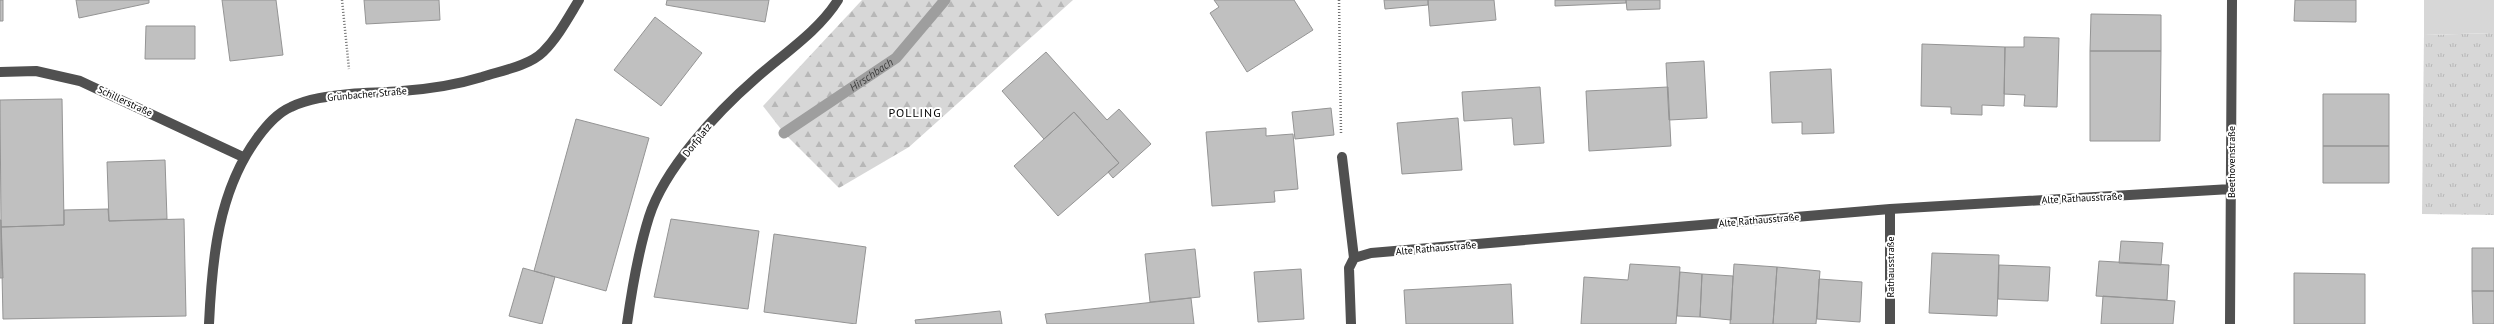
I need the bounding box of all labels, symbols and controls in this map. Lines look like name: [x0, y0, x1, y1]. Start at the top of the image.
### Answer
water label: Hirschbach: [847, 55, 896, 94]
street label: Schillerstraße: [95, 83, 155, 119]
street label: Grünbacher Straße: [327, 84, 407, 104]
district label: POLLING: [888, 105, 942, 120]
street label: Dorfplatz: [680, 120, 714, 160]
street label: Beethovenstraße: [2225, 126, 2238, 198]
street label: Alte Rathausstraße: [2041, 189, 2123, 207]
street label: Alte Rathausstraße: [1718, 210, 1800, 230]
street label: Rathausstraße: [1884, 236, 1897, 298]
street label: Alte Rathausstraße: [1395, 238, 1477, 258]

